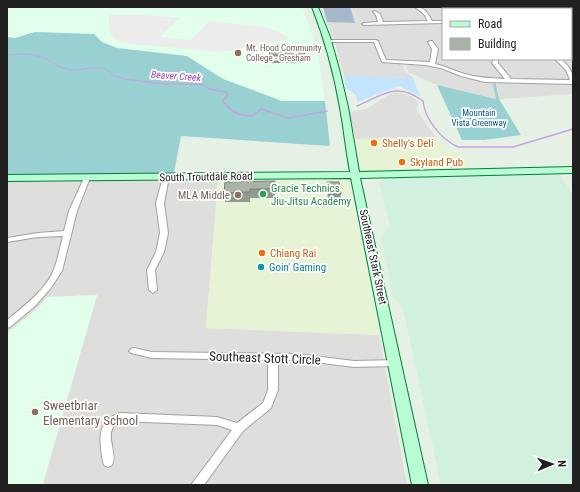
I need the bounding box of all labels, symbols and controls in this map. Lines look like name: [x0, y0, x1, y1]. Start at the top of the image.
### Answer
legend: [442, 8, 572, 60]
text: Road: [478, 17, 502, 31]
text: Building: [478, 37, 516, 51]
place label: Mt. Hood Community College - Gresham: [246, 43, 322, 63]
marker: Mt. Hood Community College - Gresham: [233, 48, 243, 58]
water label: Beaver Creek: [151, 69, 202, 83]
park label: Mountain Vista Greenway: [452, 108, 507, 128]
place label: Shelly's Deli: [382, 137, 433, 150]
marker: Shelly's Deli: [369, 138, 379, 148]
place label: Skyland Pub: [410, 156, 463, 169]
marker: Skyland Pub: [397, 157, 407, 167]
street label: South Troutdale Road: [159, 170, 253, 184]
place label: Gracie Technics Jiu-Jitsu Academy: [271, 182, 351, 208]
place label: MLA Middle: [178, 189, 230, 202]
marker: Gracie Technics Jiu-Jitsu Academy: [258, 189, 268, 199]
marker: MLA Middle: [233, 190, 243, 200]
street label: Southeast Stark Street: [357, 208, 389, 306]
place label: Chiang Rai: [270, 247, 316, 260]
marker: Chiang Rai: [257, 248, 267, 258]
place label: Goin' Gaming: [269, 261, 326, 274]
marker: Goin' Gaming: [256, 262, 266, 272]
street label: Southeast Stott Circle: [209, 349, 321, 367]
place label: Sweetbriar Elementary School: [43, 398, 138, 428]
marker: Sweetbriar Elementary School: [30, 407, 40, 417]
north arrow: [532, 444, 572, 484]
text: N: [555, 460, 568, 468]

